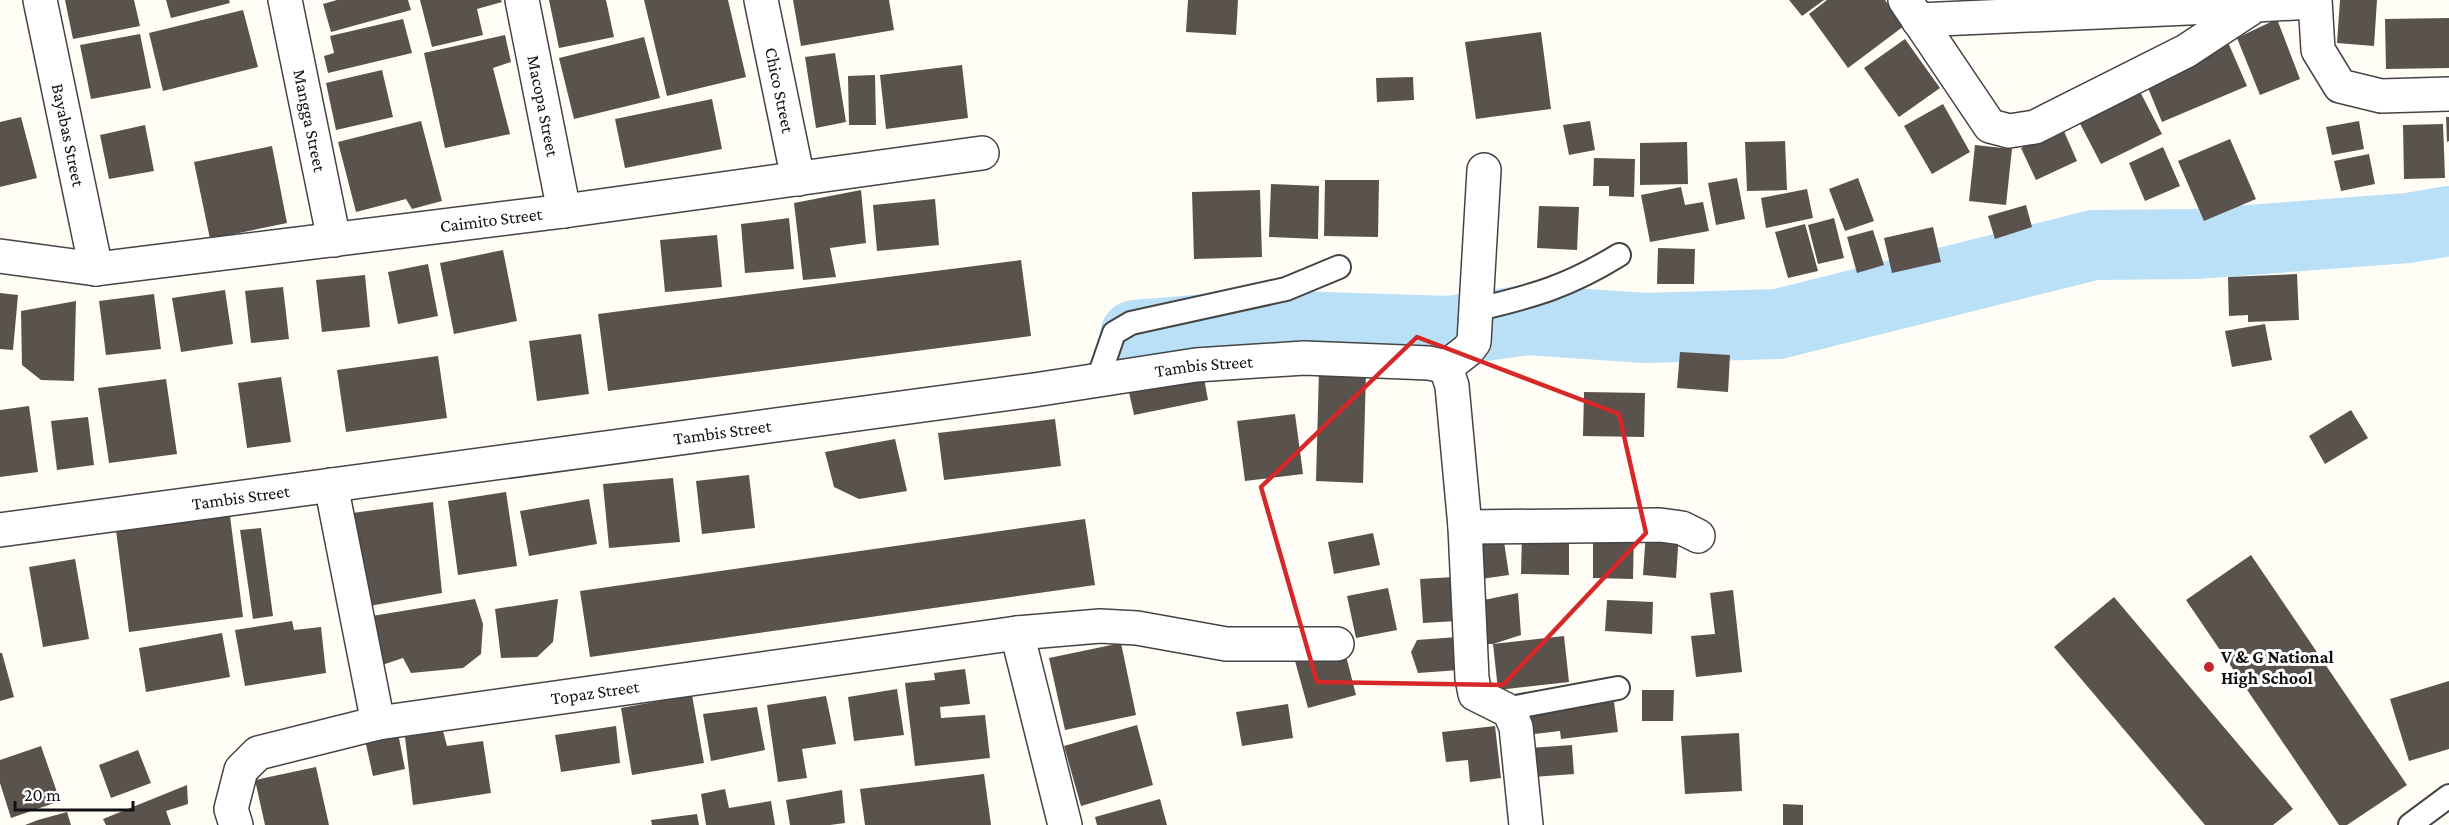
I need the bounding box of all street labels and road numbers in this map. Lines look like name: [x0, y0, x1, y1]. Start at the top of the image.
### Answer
street label: Chico Street: [761, 46, 798, 136]
street label: Macopa Street: [523, 53, 563, 159]
street label: Mangga Street: [289, 67, 330, 175]
street label: Bayabas Street: [48, 82, 89, 189]
street label: Caimito Street: [439, 204, 545, 236]
street label: Tambis Street: [1153, 351, 1255, 381]
street label: Tambis Street: [672, 416, 774, 449]
street label: Tambis Street: [191, 481, 292, 514]
street label: Topaz Street: [550, 676, 642, 709]

